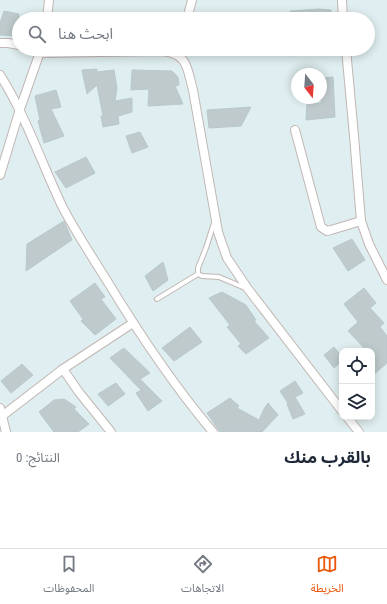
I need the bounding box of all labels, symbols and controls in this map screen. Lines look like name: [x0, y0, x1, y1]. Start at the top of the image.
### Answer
search box: [12, 12, 375, 56]
icon: search: [26, 23, 48, 45]
text: ابحث هنا: [58, 25, 113, 43]
north arrow: [291, 68, 327, 104]
map controls: [339, 348, 375, 420]
button: locate: [339, 348, 375, 384]
button: layers: [339, 384, 375, 420]
text: بالقرب منك: [284, 447, 371, 467]
text: النتائج: 0: [16, 450, 60, 465]
tab: المحفوظات: [43, 553, 94, 600]
tab: الاتجاهات: [181, 553, 224, 600]
tab: الخريطة: [311, 553, 344, 600]

